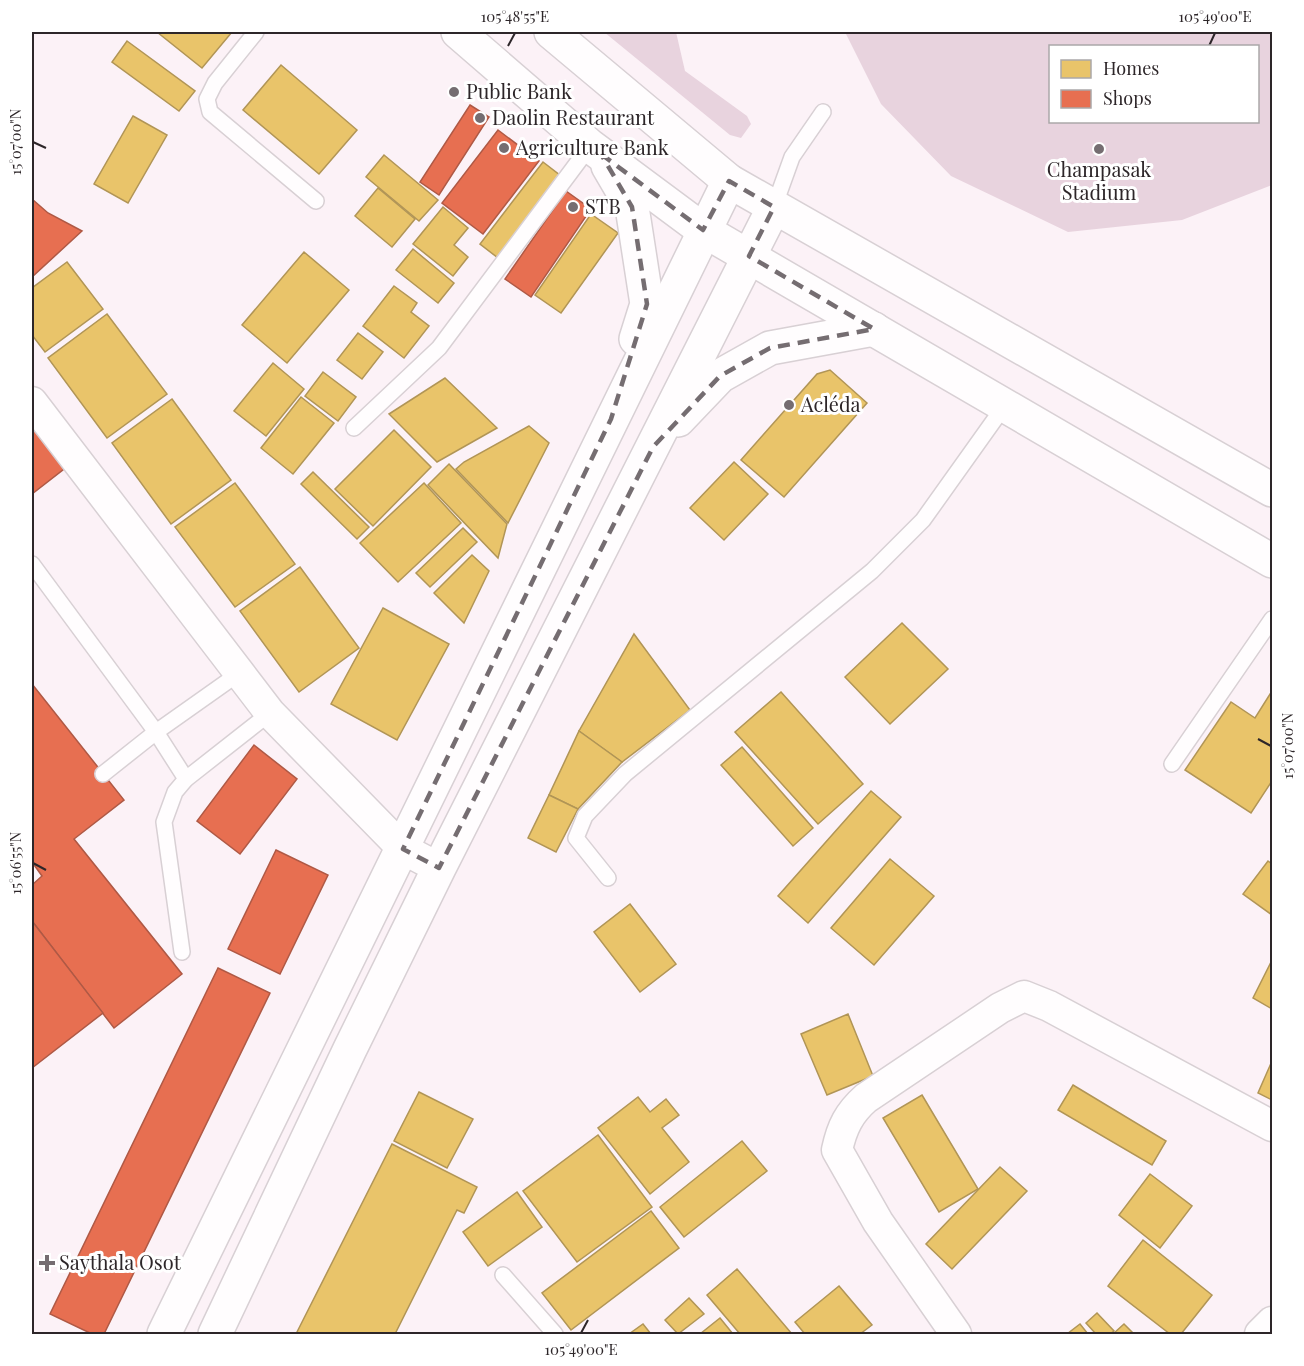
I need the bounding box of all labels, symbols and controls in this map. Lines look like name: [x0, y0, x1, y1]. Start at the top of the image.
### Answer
text: 105°48'55"E: [481, 6, 549, 26]
text: 105°49'00"E: [1178, 6, 1252, 26]
legend: [1049, 45, 1259, 123]
text: Homes: [1103, 56, 1159, 80]
place label: Public Bank: [466, 77, 572, 104]
marker: Public Bank: [447, 85, 461, 99]
text: Shops: [1103, 86, 1152, 110]
place label: Daolin Restaurant: [492, 103, 655, 130]
text: 15°07'00"N: [5, 108, 25, 175]
marker: Daolin Restaurant: [473, 111, 487, 125]
place label: Agriculture Bank: [515, 133, 669, 160]
marker: Agriculture Bank: [497, 141, 511, 155]
marker: Champasak Stadium: [1092, 142, 1106, 156]
place label: Champasak Stadium: [1047, 155, 1151, 205]
place label: STB: [585, 192, 621, 219]
marker: STB: [566, 200, 580, 214]
place label: Acléda: [800, 390, 861, 417]
marker: Acléda: [782, 398, 796, 412]
text: 15°07'00"N: [1277, 712, 1297, 779]
text: 15°06'55"N: [5, 831, 25, 894]
place label: Saythala Osot: [59, 1248, 182, 1275]
marker: Saythala Osot: [40, 1256, 54, 1270]
text: 105°49'00"E: [544, 1339, 618, 1359]

